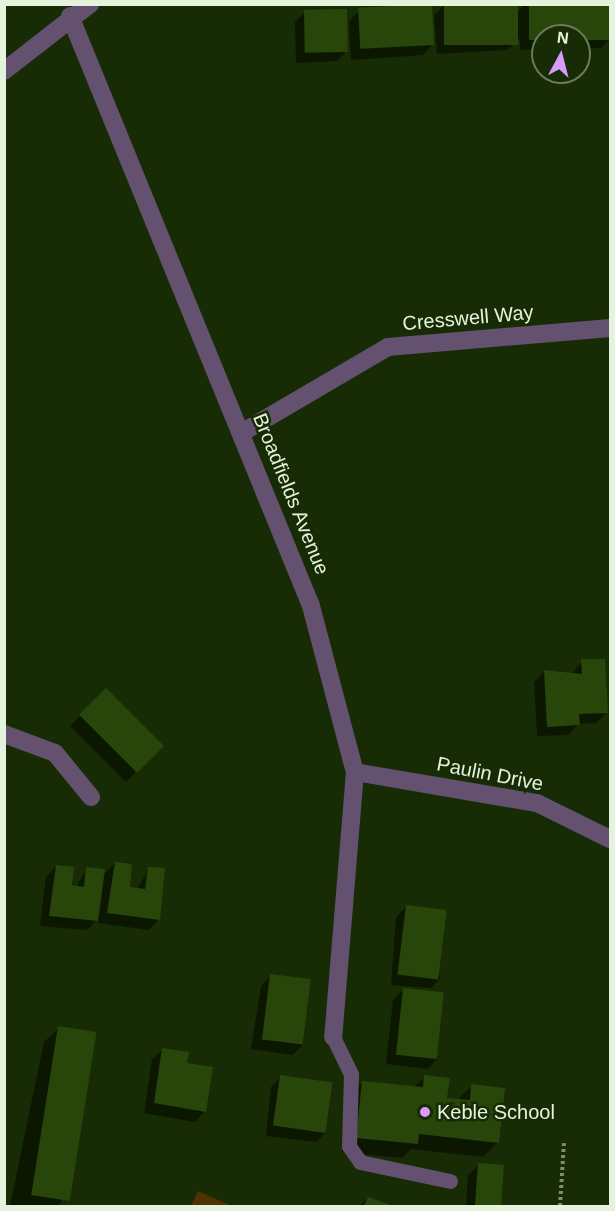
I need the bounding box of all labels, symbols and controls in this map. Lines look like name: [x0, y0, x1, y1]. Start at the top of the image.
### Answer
north arrow: [531, 24, 591, 84]
text: N: [556, 28, 570, 47]
street label: Cresswell Way: [401, 300, 535, 336]
street label: Broadfields Avenue: [247, 409, 335, 579]
street label: Paulin Drive: [435, 752, 545, 796]
place label: Keble School: [437, 1100, 555, 1124]
marker: Keble School: [418, 1105, 432, 1119]

